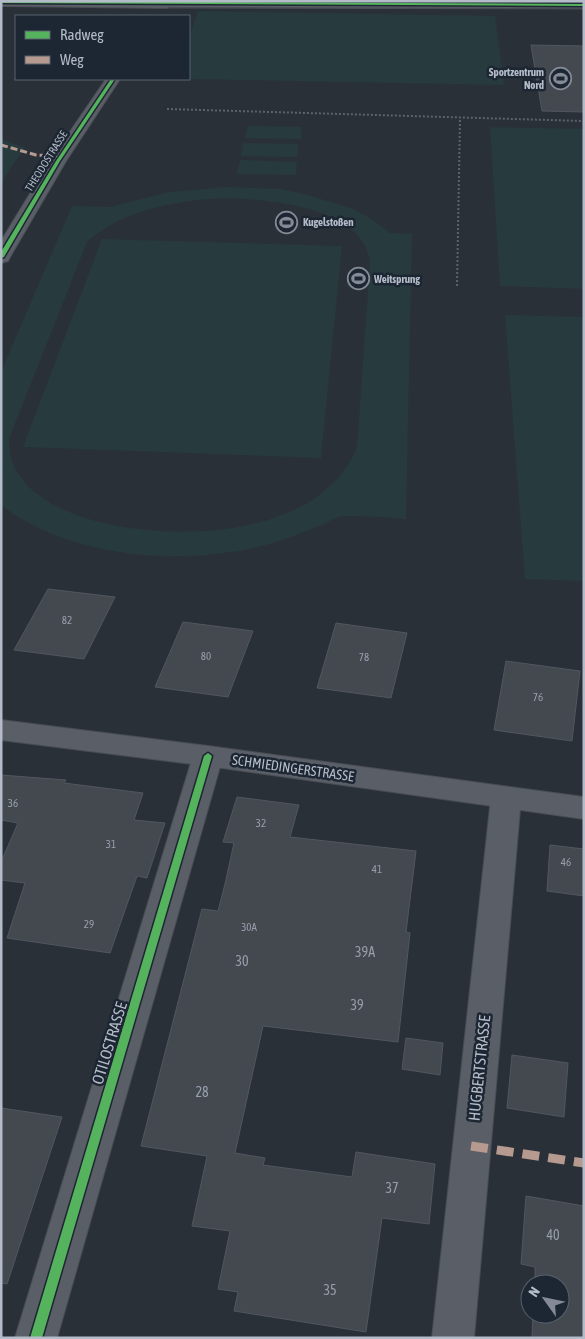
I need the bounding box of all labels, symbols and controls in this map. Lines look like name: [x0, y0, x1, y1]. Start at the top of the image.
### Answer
legend: [15, 15, 190, 80]
text: Radweg: [60, 26, 104, 43]
text: Weg: [60, 51, 84, 68]
place label: Sportzentrum Nord: [489, 66, 544, 91]
sports icon: Sportzentrum Nord: [548, 66, 572, 90]
street label: THEODOSTRASSE: [23, 128, 70, 194]
sports icon: Kugelstoßen: [275, 210, 299, 234]
place label: Kugelstoßen: [303, 216, 354, 228]
sports icon: Weitsprung: [346, 267, 370, 291]
place label: Weitsprung: [373, 273, 420, 285]
house number: 82: [62, 614, 72, 626]
house number: 80: [201, 650, 211, 662]
house number: 78: [359, 651, 369, 663]
house number: 76: [533, 691, 543, 703]
street label: SCHMIEDINGERSTRASSE: [231, 752, 355, 784]
house number: 36: [8, 797, 18, 809]
house number: 32: [256, 817, 266, 829]
house number: 31: [106, 838, 116, 850]
house number: 46: [561, 856, 571, 868]
house number: 41: [372, 863, 382, 875]
house number: 29: [84, 918, 94, 930]
house number: 30A: [241, 921, 257, 933]
house number: 39A: [355, 944, 375, 960]
house number: 30: [235, 953, 249, 969]
house number: 39: [350, 997, 364, 1013]
street label: OTILOSTRASSE: [88, 999, 130, 1086]
street label: HUGBERTSTRASSE: [464, 1014, 494, 1122]
house number: 28: [195, 1084, 209, 1100]
house number: 37: [385, 1180, 399, 1196]
house number: 40: [546, 1227, 560, 1243]
north arrow: [520, 1274, 570, 1324]
house number: 35: [323, 1282, 337, 1298]
text: N: [525, 1284, 543, 1300]

